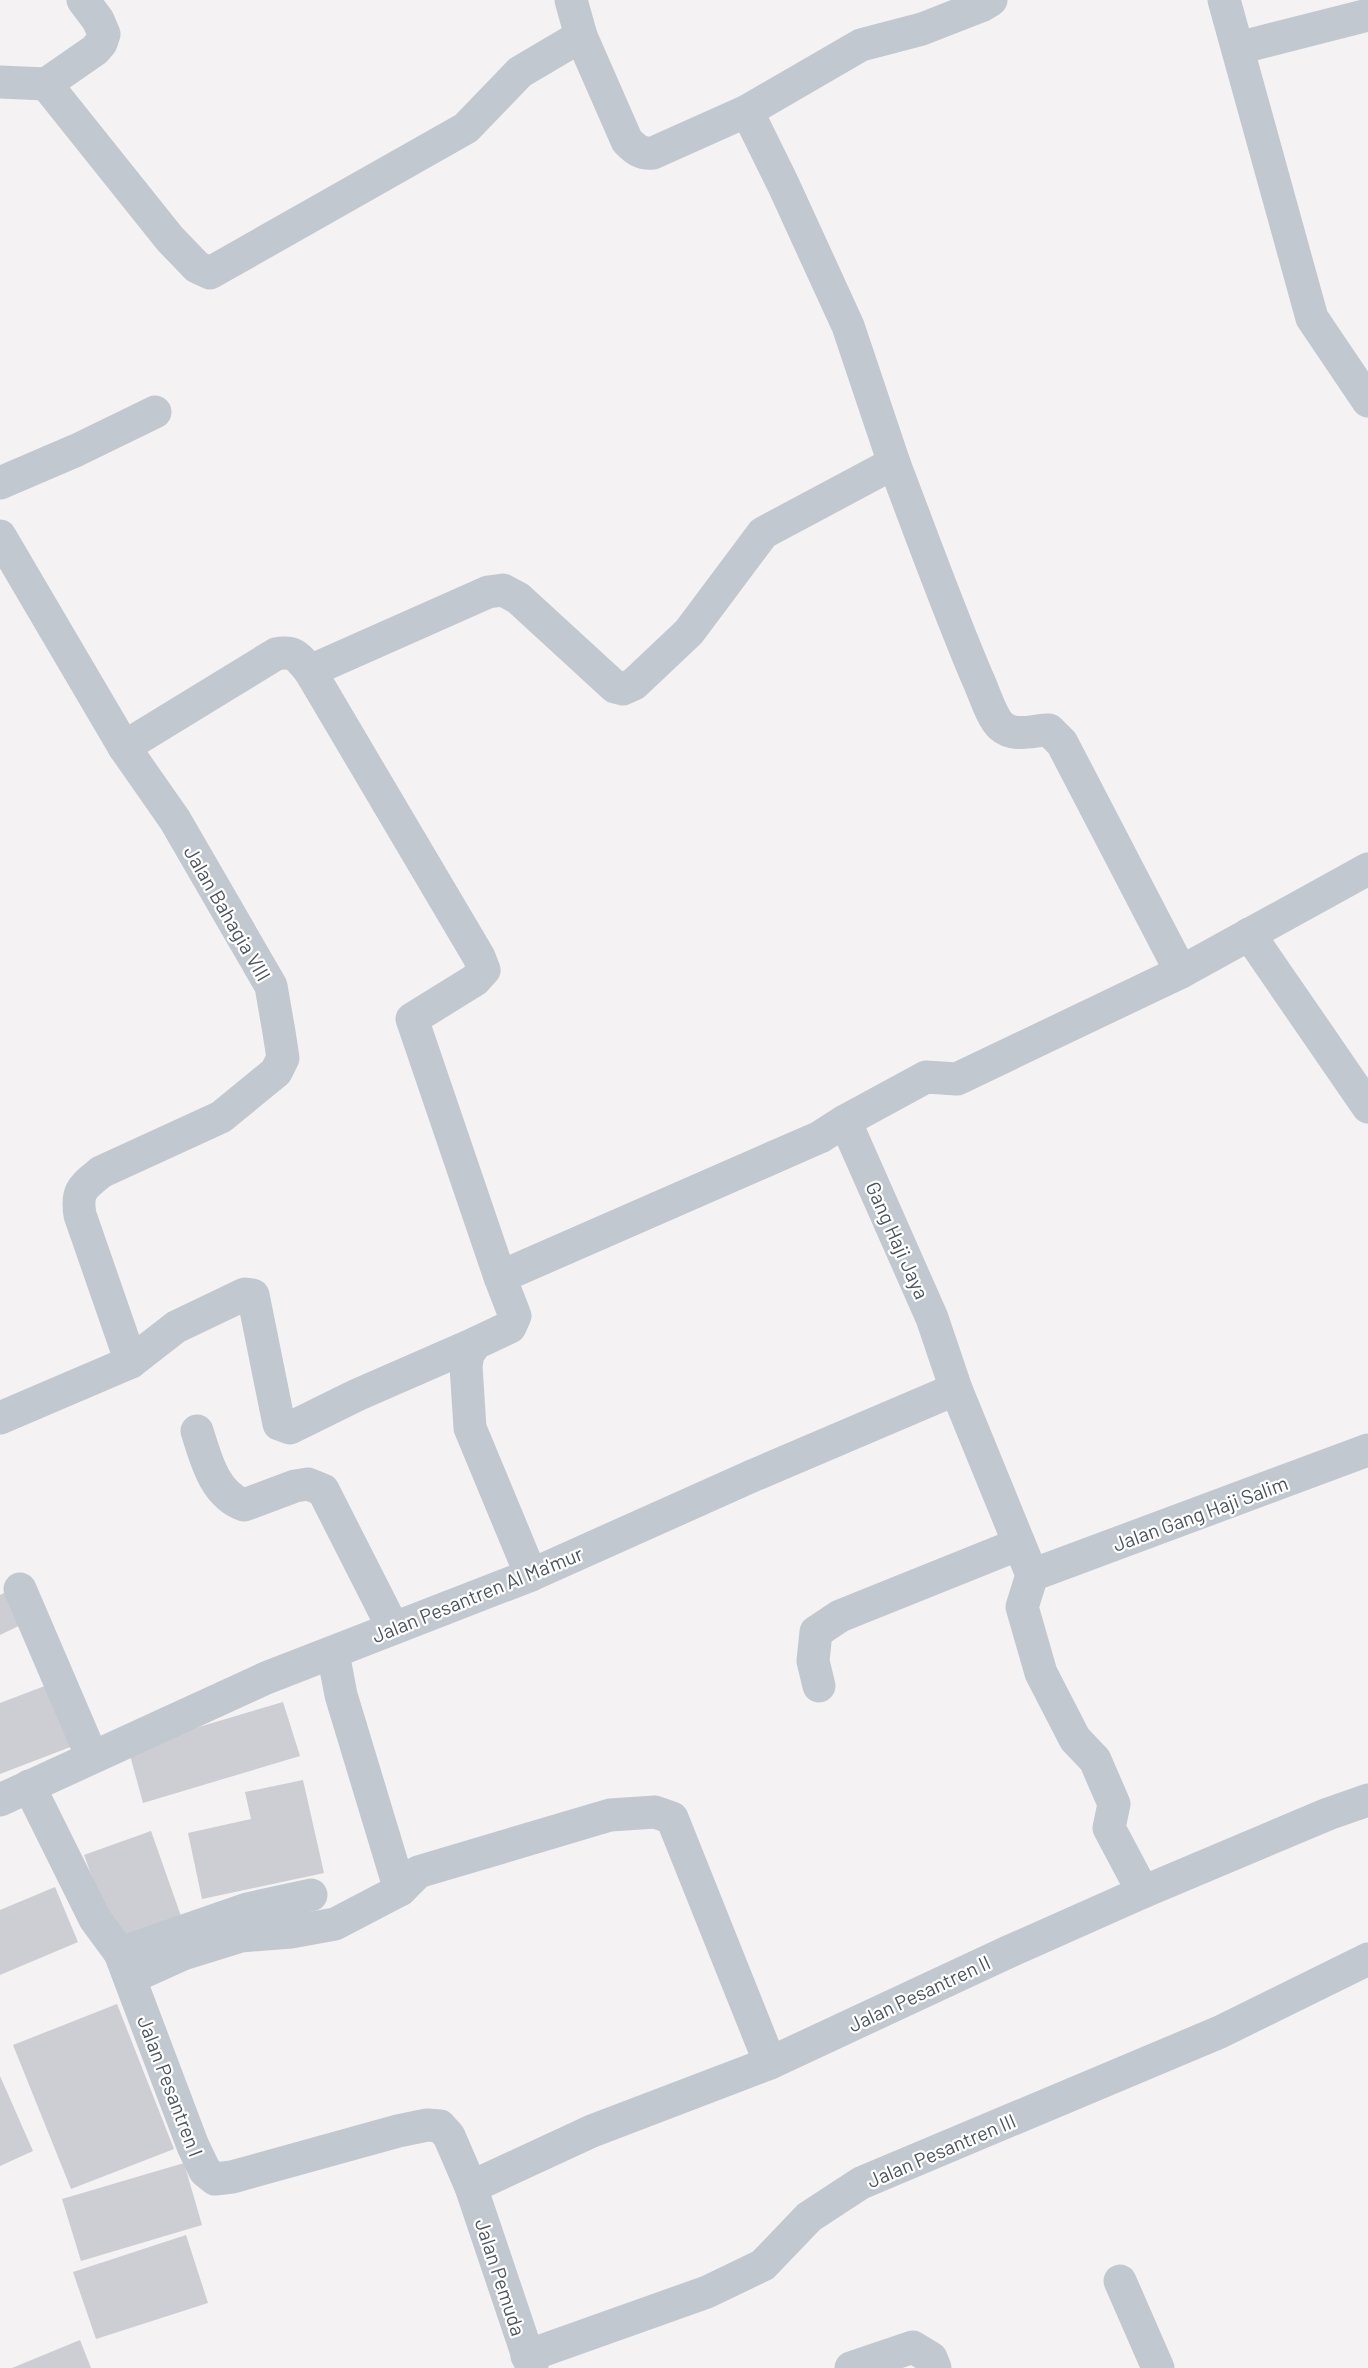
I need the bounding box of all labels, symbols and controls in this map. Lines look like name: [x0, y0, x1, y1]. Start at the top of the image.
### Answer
street label: Jalan Bahagia VIII: [180, 841, 276, 985]
street label: Gang Haji Jaya: [861, 1178, 935, 1302]
street label: Jalan Gang Haji Salim: [1109, 1470, 1291, 1556]
street label: Jalan Pesantren Al Ma'mur: [368, 1541, 586, 1647]
street label: Jalan Pesantren II: [844, 1950, 994, 2036]
street label: Jalan Pesantren I: [133, 2012, 209, 2160]
street label: Jalan Pesantren III: [863, 2108, 1019, 2192]
street label: Jalan Pemuda: [471, 2215, 531, 2339]

